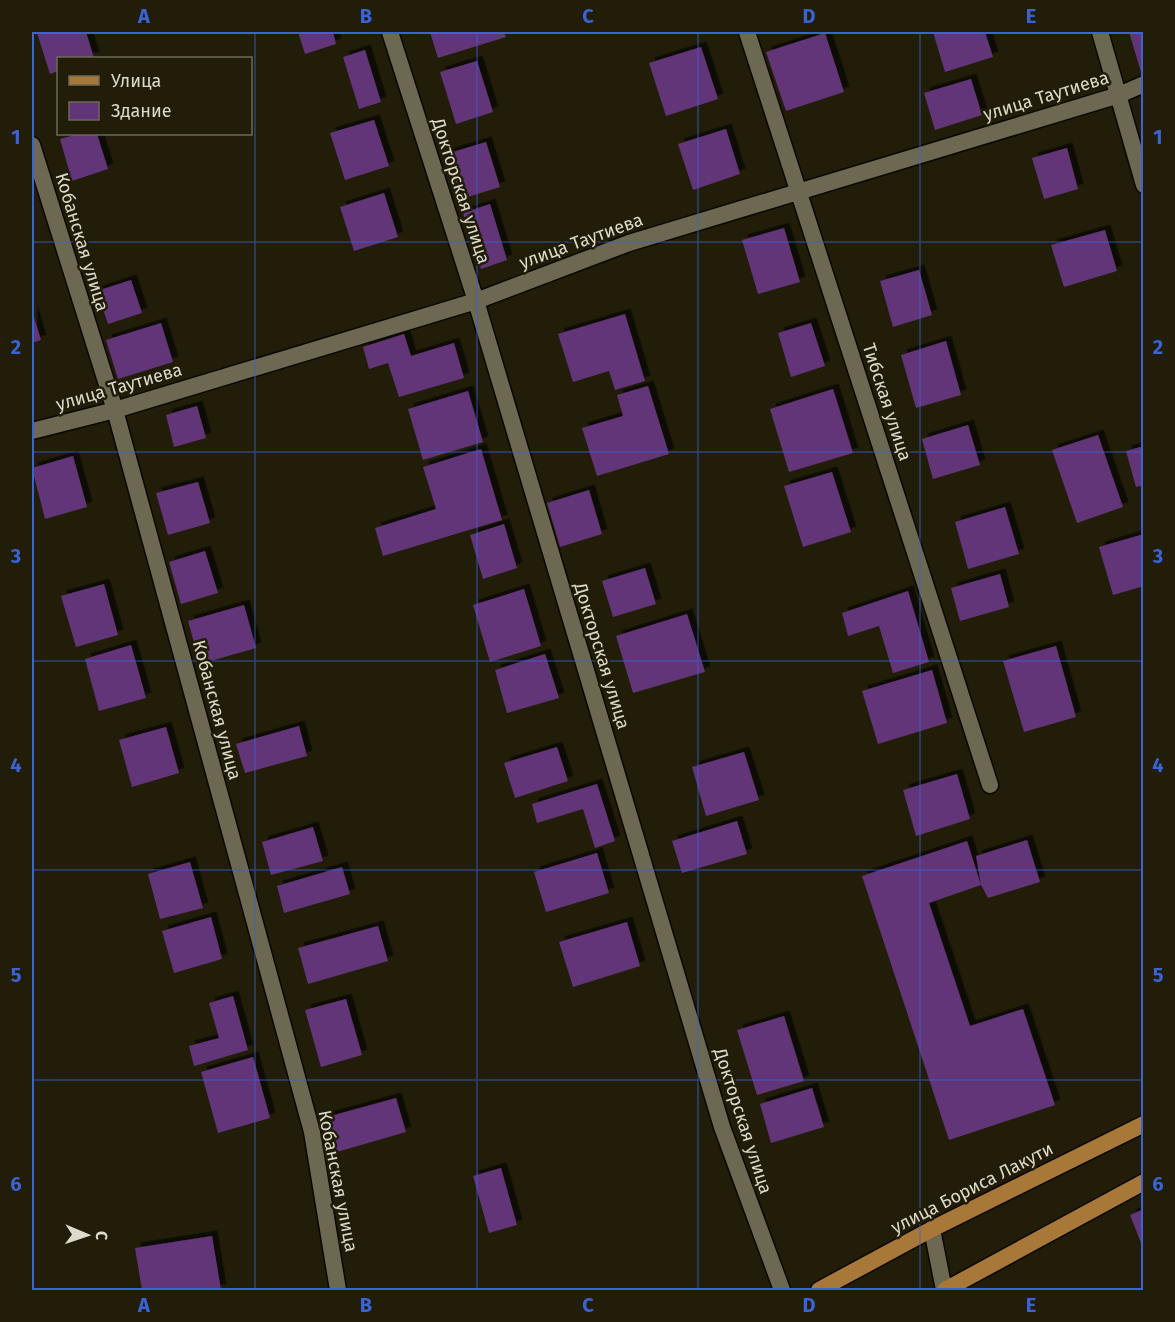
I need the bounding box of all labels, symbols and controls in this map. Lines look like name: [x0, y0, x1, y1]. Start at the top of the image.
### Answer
text: A: [137, 4, 151, 28]
text: B: [360, 4, 372, 28]
text: C: [582, 4, 594, 28]
text: D: [802, 4, 816, 28]
text: E: [1026, 4, 1036, 28]
legend: [57, 57, 252, 135]
street label: улица Таутиева: [981, 66, 1111, 126]
text: Улица: [111, 70, 161, 92]
text: Здание: [111, 100, 172, 122]
street label: Докторская улица: [427, 114, 495, 267]
text: 1: [11, 125, 21, 149]
text: 1: [1153, 125, 1163, 149]
street label: Кобанская улица: [50, 170, 114, 314]
street label: улица Таутиева: [516, 208, 646, 274]
text: 2: [11, 335, 21, 359]
text: 2: [1153, 335, 1163, 359]
street label: Тибская улица: [858, 340, 916, 464]
street label: улица Таутиева: [53, 358, 185, 416]
text: 3: [10, 544, 21, 568]
text: 3: [1152, 544, 1163, 568]
street label: Докторская улица: [569, 579, 635, 732]
street label: Кобанская улица: [188, 638, 246, 782]
text: 4: [10, 753, 22, 777]
text: 4: [1152, 753, 1164, 777]
text: 5: [11, 963, 22, 987]
text: 5: [1153, 963, 1164, 987]
street label: Докторская улица: [709, 1044, 777, 1197]
street label: Кобанская улица: [313, 1108, 363, 1254]
street label: улица Бориса Лакути: [887, 1138, 1057, 1238]
text: 6: [10, 1172, 22, 1196]
text: 6: [1152, 1172, 1164, 1196]
north arrow: [57, 1205, 117, 1265]
text: С: [92, 1231, 111, 1241]
text: A: [137, 1293, 151, 1317]
text: B: [360, 1293, 372, 1317]
text: C: [582, 1293, 594, 1317]
text: D: [802, 1293, 816, 1317]
text: E: [1026, 1293, 1036, 1317]

